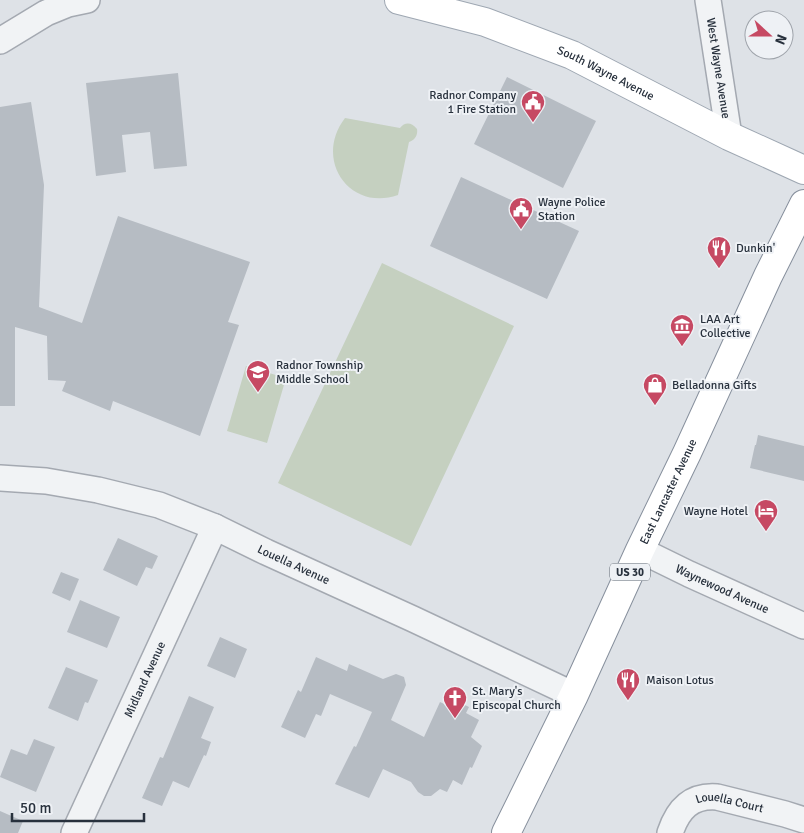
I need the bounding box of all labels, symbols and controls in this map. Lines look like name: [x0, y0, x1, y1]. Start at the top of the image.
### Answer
north arrow: [744, 10, 794, 60]
street label: West Wayne Avenue: [703, 17, 733, 120]
text: N: [771, 32, 790, 47]
street label: South Wayne Avenue: [555, 43, 657, 104]
place label: Radnor Company 1 Fire Station: [429, 88, 516, 117]
public building icon: Radnor Company 1 Fire Station: [520, 89, 546, 123]
place label: Wayne Police Station: [538, 195, 606, 224]
public building icon: Wayne Police Station: [508, 196, 534, 230]
restaurant icon: Dunkin': [706, 235, 732, 269]
place label: Dunkin': [736, 241, 775, 256]
place label: LAA Art Collective: [700, 312, 751, 341]
museum icon: LAA Art Collective: [669, 313, 695, 347]
place label: Radnor Township Middle School: [276, 358, 363, 387]
school or university icon: Radnor Township Middle School: [245, 359, 271, 393]
shop icon: Belladonna Gifts: [642, 372, 668, 406]
place label: Belladonna Gifts: [672, 378, 757, 393]
street label: East Lancaster Avenue: [637, 437, 700, 547]
hotel icon: Wayne Hotel: [753, 498, 779, 532]
place label: Wayne Hotel: [684, 504, 748, 519]
street label: Louella Avenue: [255, 542, 332, 588]
street label: Waynewood Avenue: [673, 561, 771, 617]
road number: US 30: [610, 564, 650, 580]
street label: Midland Avenue: [121, 639, 169, 720]
restaurant icon: Maison Lotus: [615, 667, 641, 701]
place label: Maison Lotus: [646, 673, 714, 688]
place label: St. Mary's Episcopal Church: [472, 684, 561, 713]
church icon: St. Mary's Episcopal Church: [442, 685, 468, 719]
scale bar: [12, 790, 145, 822]
street label: Louella Court: [694, 790, 765, 816]
text: 50 m: [20, 799, 51, 817]

